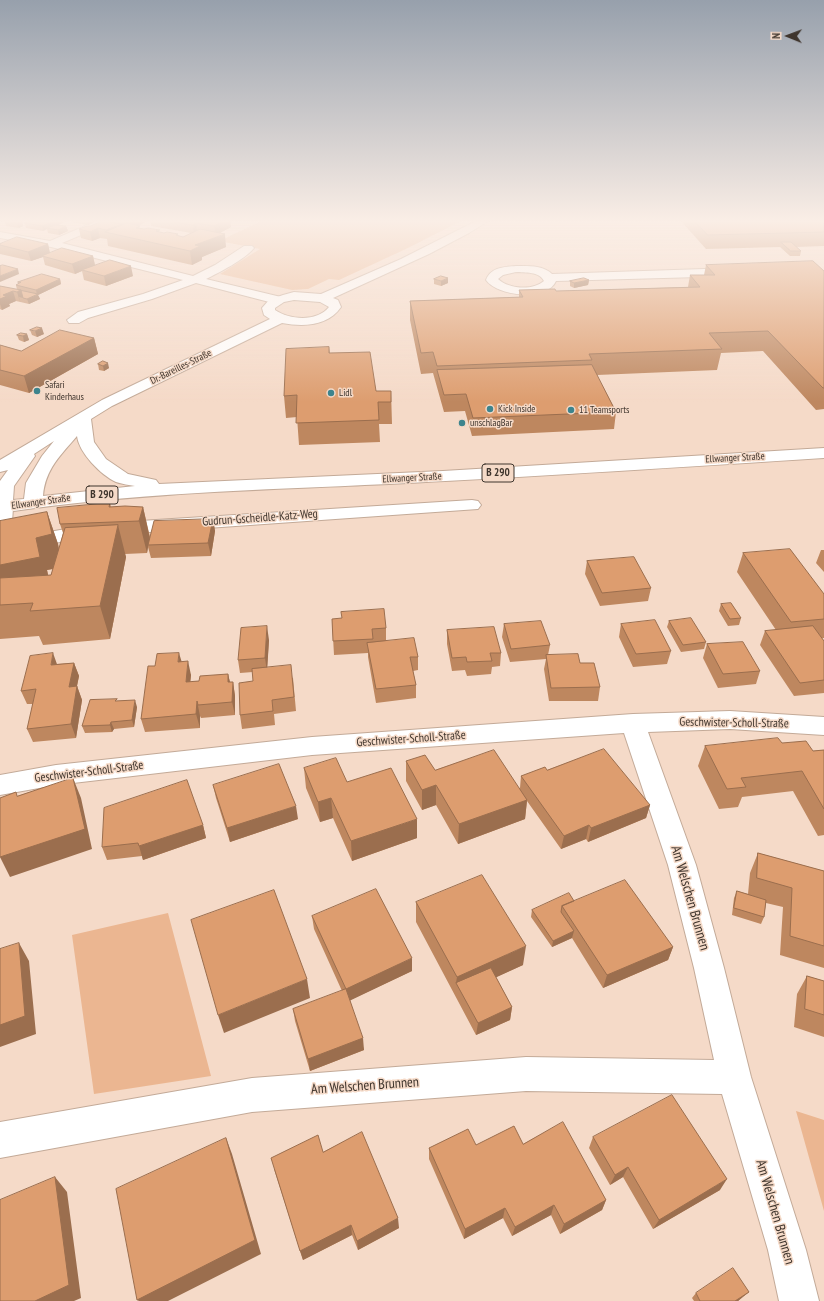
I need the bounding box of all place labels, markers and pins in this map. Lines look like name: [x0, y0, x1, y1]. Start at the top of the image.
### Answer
place label: Safari Kinderhaus: [45, 379, 84, 402]
marker: Safari Kinderhaus: [32, 386, 42, 396]
place label: Lidl: [339, 387, 352, 399]
marker: Lidl: [326, 388, 336, 398]
place label: Kick Inside: [498, 403, 535, 415]
marker: Kick Inside: [485, 404, 495, 414]
place label: 11 Teamsports: [579, 404, 629, 416]
marker: 11 Teamsports: [566, 405, 576, 415]
place label: unschlagBar: [470, 417, 512, 429]
marker: unschlagBar: [457, 418, 467, 428]

